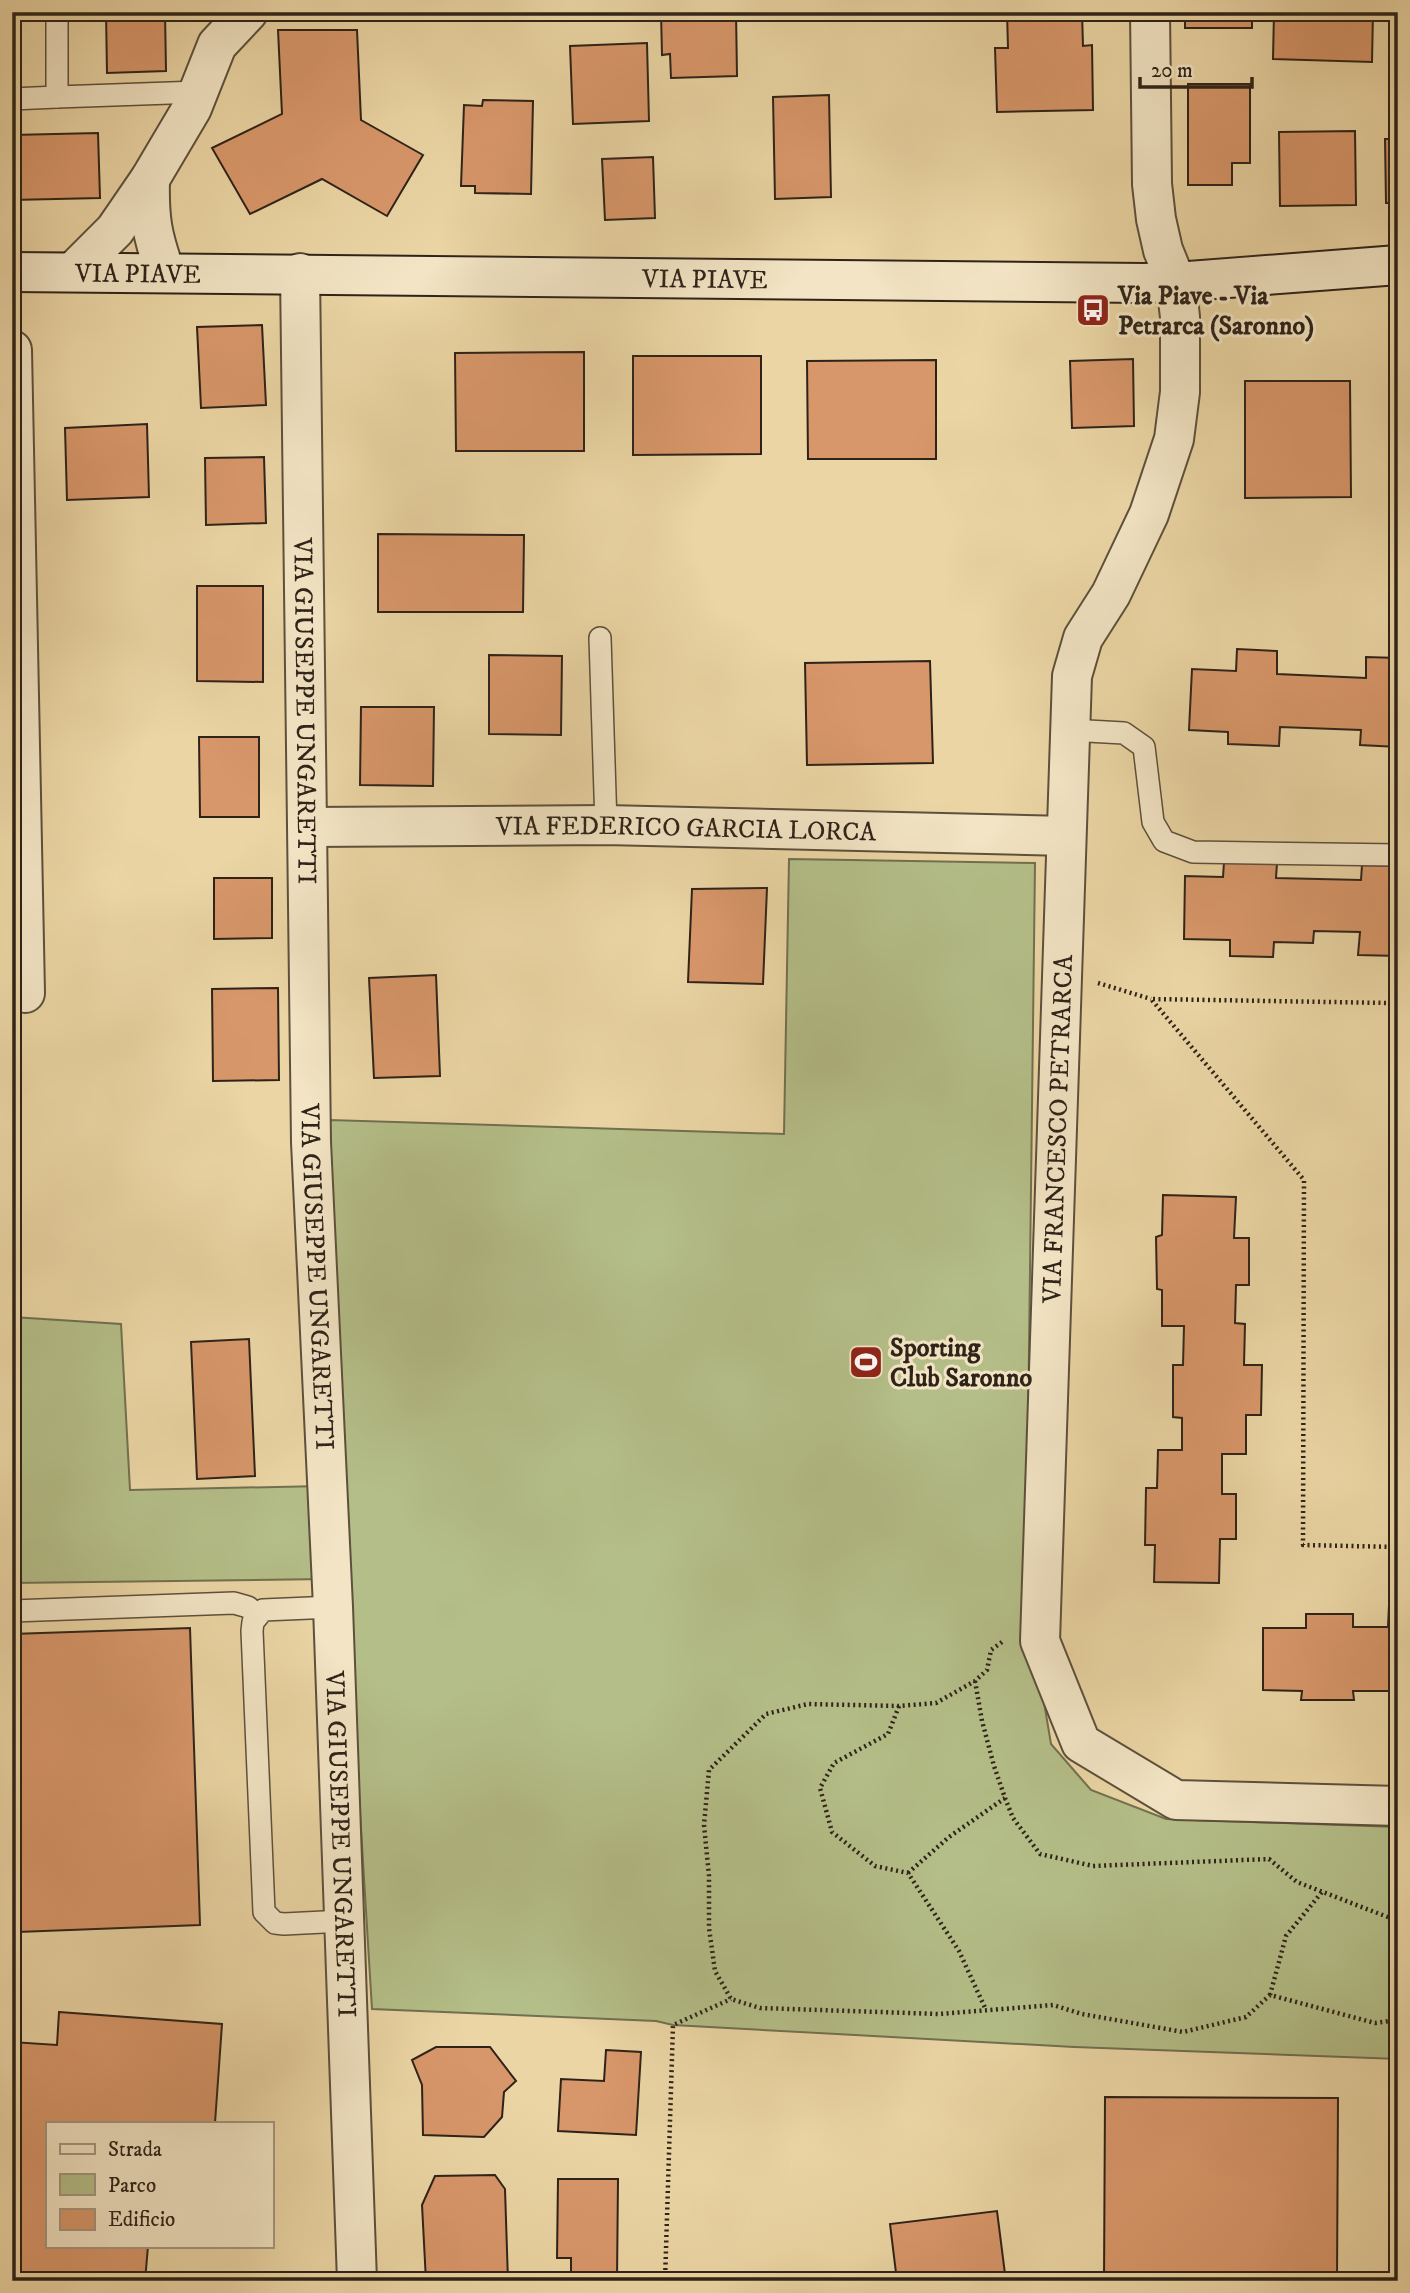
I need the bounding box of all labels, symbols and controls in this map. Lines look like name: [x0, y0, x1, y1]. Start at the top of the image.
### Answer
scale bar: [1140, 46, 1252, 90]
text: 20 m: [1151, 58, 1193, 84]
street label: VIA PIAVE: [74, 258, 201, 292]
street label: VIA PIAVE: [641, 263, 768, 297]
place label: Via Piave - Via Petrarca (Saronno): [1117, 280, 1314, 343]
bus stop icon: Via Piave - Via Petrarca (Saronno): [1074, 291, 1112, 329]
street label: VIA GIUSEPPE UNGARETTI: [285, 536, 323, 885]
street label: VIA FEDERICO GARCIA LORCA: [495, 810, 877, 849]
street label: VIA FRANCESCO PETRARCA: [1036, 954, 1081, 1305]
street label: VIA GIUSEPPE UNGARETTI: [293, 1102, 341, 1451]
place label: Sporting Club Saronno: [890, 1332, 1032, 1395]
sports icon: Sporting Club Saronno: [847, 1343, 885, 1381]
street label: VIA GIUSEPPE UNGARETTI: [317, 1669, 363, 2018]
legend: [46, 2122, 273, 2248]
text: Strada: [108, 2137, 162, 2163]
text: Parco: [108, 2173, 156, 2199]
text: Edificio: [108, 2207, 175, 2233]

